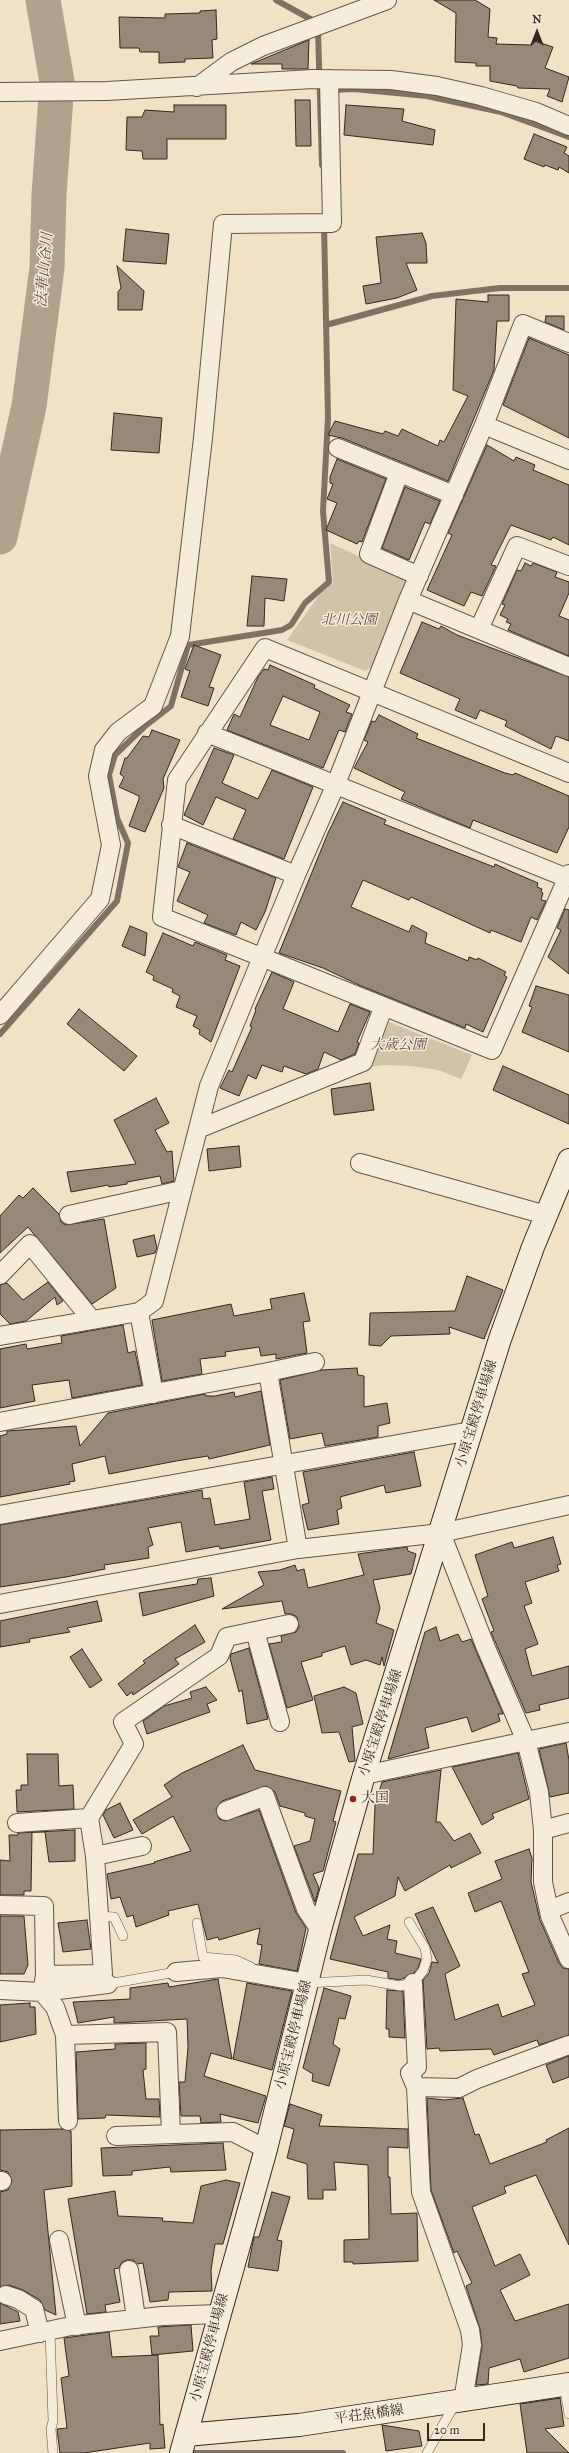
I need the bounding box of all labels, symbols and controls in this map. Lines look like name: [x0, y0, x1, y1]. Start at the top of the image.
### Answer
north arrow: [517, 12, 557, 52]
text: N: [532, 13, 542, 26]
water label: 法華山谷川: [33, 232, 57, 308]
park label: 北川公園: [321, 613, 377, 629]
park label: 大歳公園: [370, 1038, 426, 1054]
street label: 小原宝殿停車場線: [453, 1358, 501, 1470]
street label: 小原宝殿停車場線: [356, 1667, 406, 1779]
place label: 大国: [361, 1791, 389, 1807]
marker: 大国: [348, 1794, 358, 1804]
street label: 小原宝殿停車場線: [272, 1979, 316, 2091]
street label: 小原宝殿停車場線: [187, 2292, 233, 2404]
street label: 平荘魚橋線: [333, 2402, 405, 2428]
scale bar: [429, 2415, 487, 2441]
text: 20 m: [434, 2423, 460, 2437]

